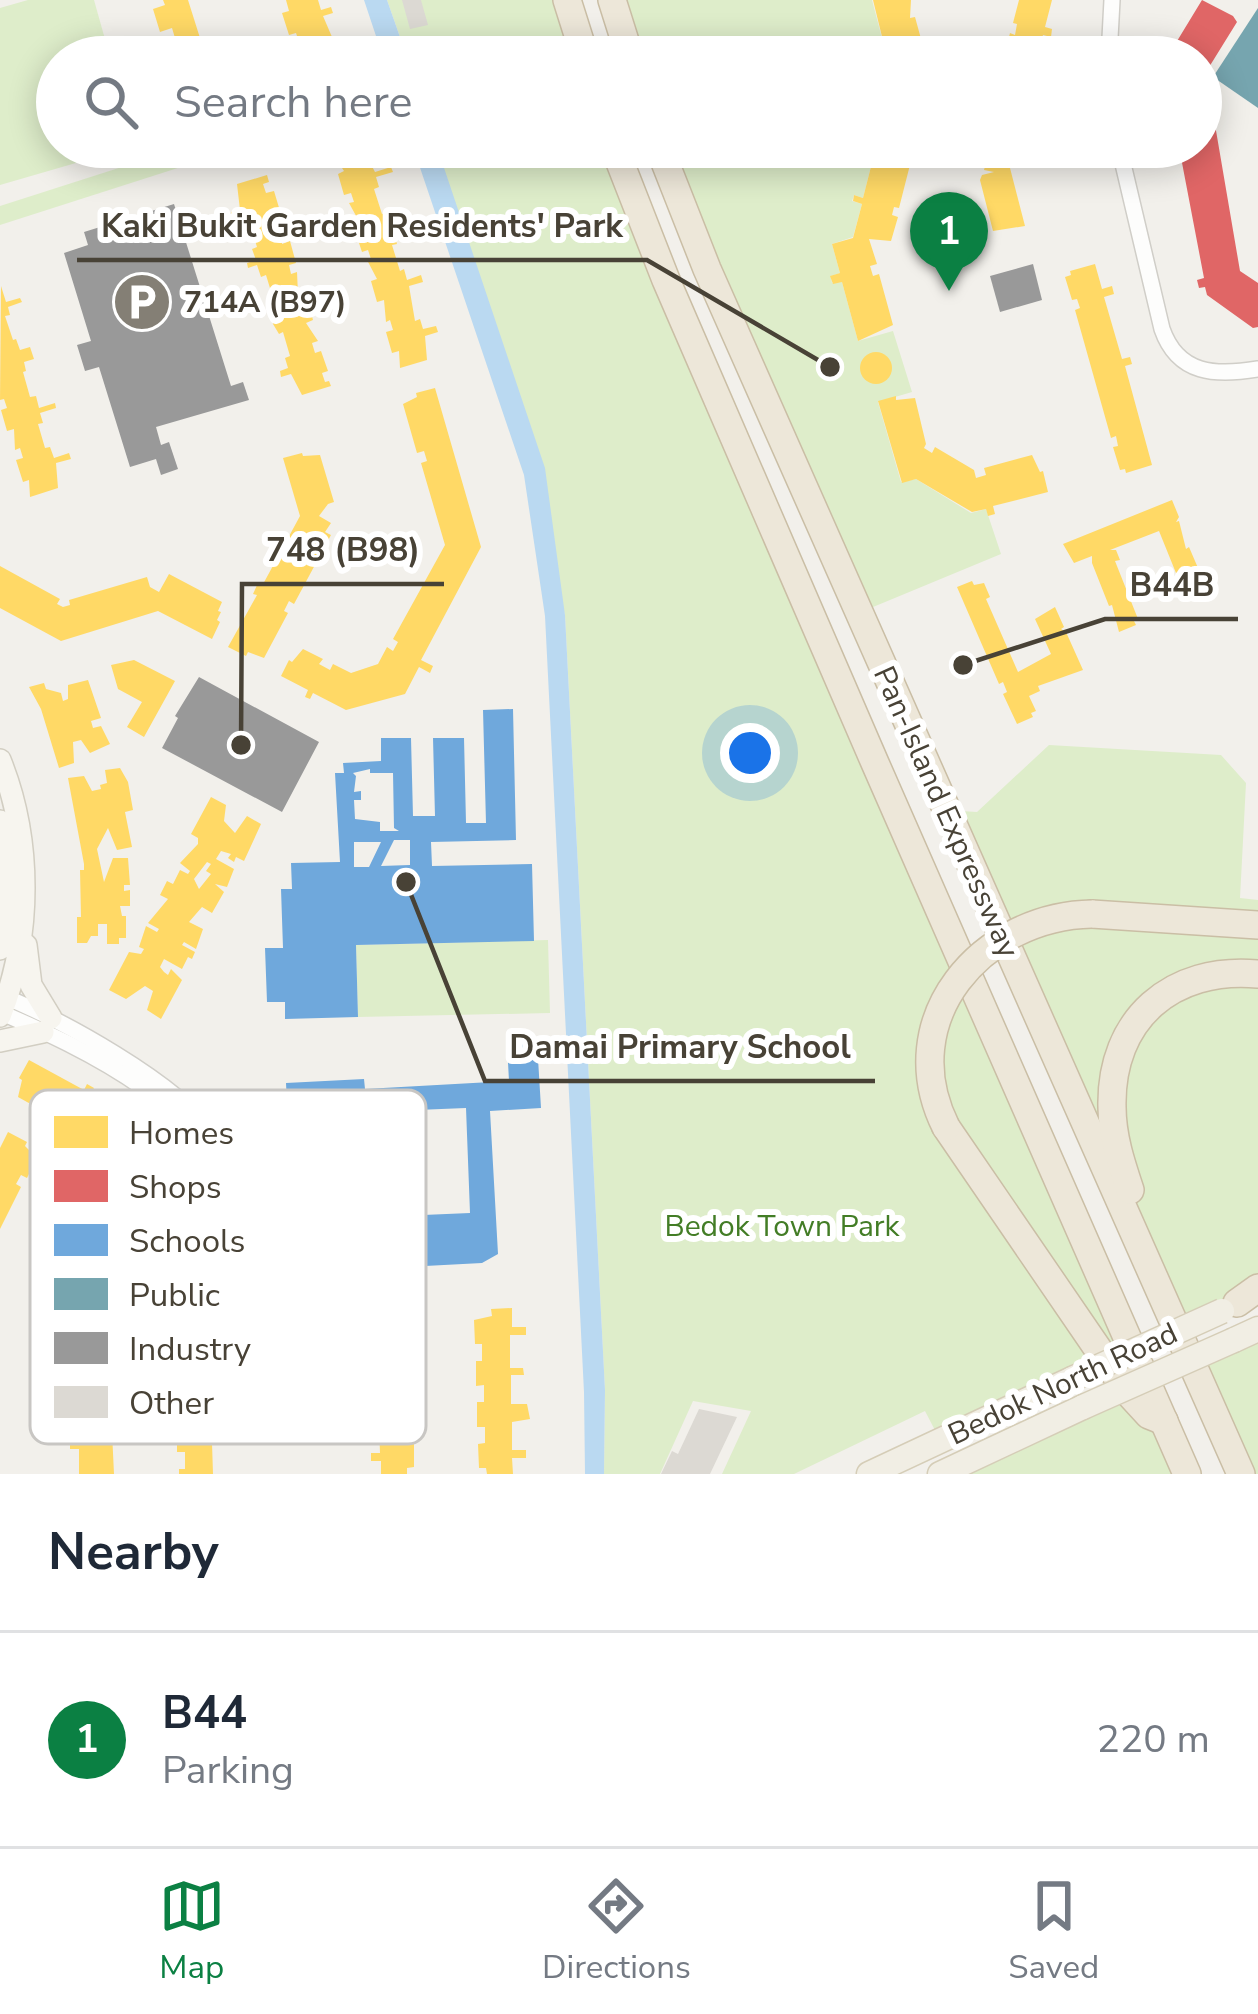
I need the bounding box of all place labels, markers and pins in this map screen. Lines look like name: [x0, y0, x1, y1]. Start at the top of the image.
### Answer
callout: Kaki Bukit Garden Residents' Park: [77, 191, 647, 260]
pin: 1: [910, 192, 988, 291]
parking icon: 714A (B97): [111, 271, 173, 333]
place label: 714A (B97): [184, 282, 347, 323]
callout: 748 (B98): [242, 515, 444, 584]
callout: B44B: [1105, 550, 1238, 619]
callout: Damai Primary School: [485, 1012, 875, 1081]

